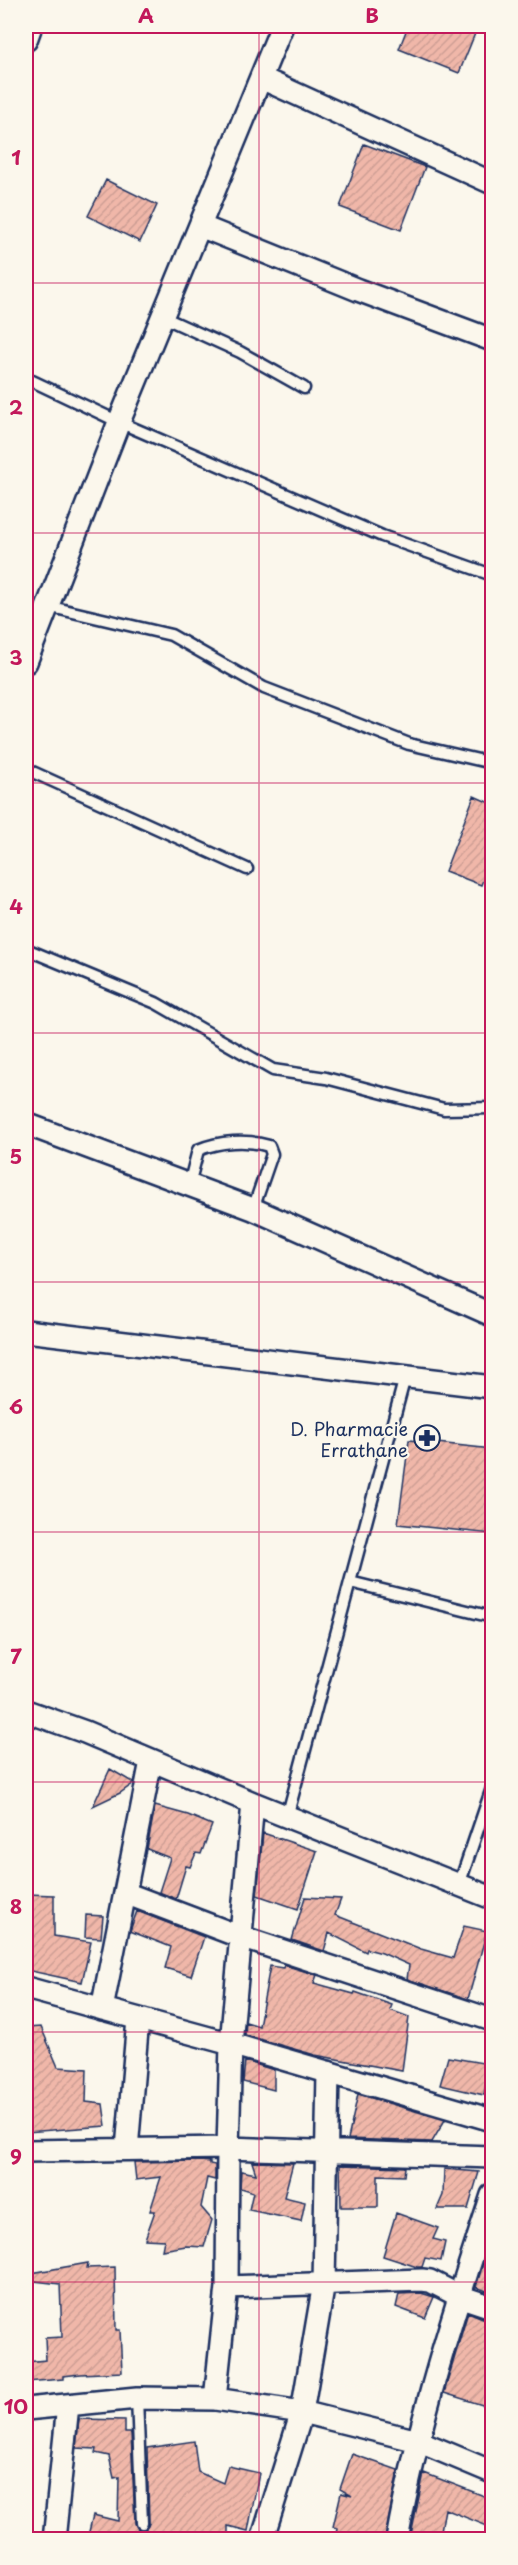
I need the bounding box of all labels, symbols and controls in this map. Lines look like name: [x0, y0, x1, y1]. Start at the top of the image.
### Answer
text: A: [138, 0, 154, 30]
text: B: [365, 0, 379, 30]
text: 1: [11, 142, 21, 172]
text: 2: [9, 392, 23, 422]
text: 3: [9, 642, 23, 672]
text: 4: [9, 891, 23, 921]
text: 5: [10, 1141, 22, 1171]
text: 6: [9, 1391, 23, 1421]
place label: D. Pharmacie Errathane: [290, 1415, 408, 1463]
pharmacy icon: D. Pharmacie Errathane: [412, 1423, 442, 1453]
text: 7: [10, 1641, 22, 1671]
text: 8: [10, 1891, 22, 1921]
text: 9: [10, 2141, 22, 2171]
text: 10: [4, 2391, 28, 2421]

